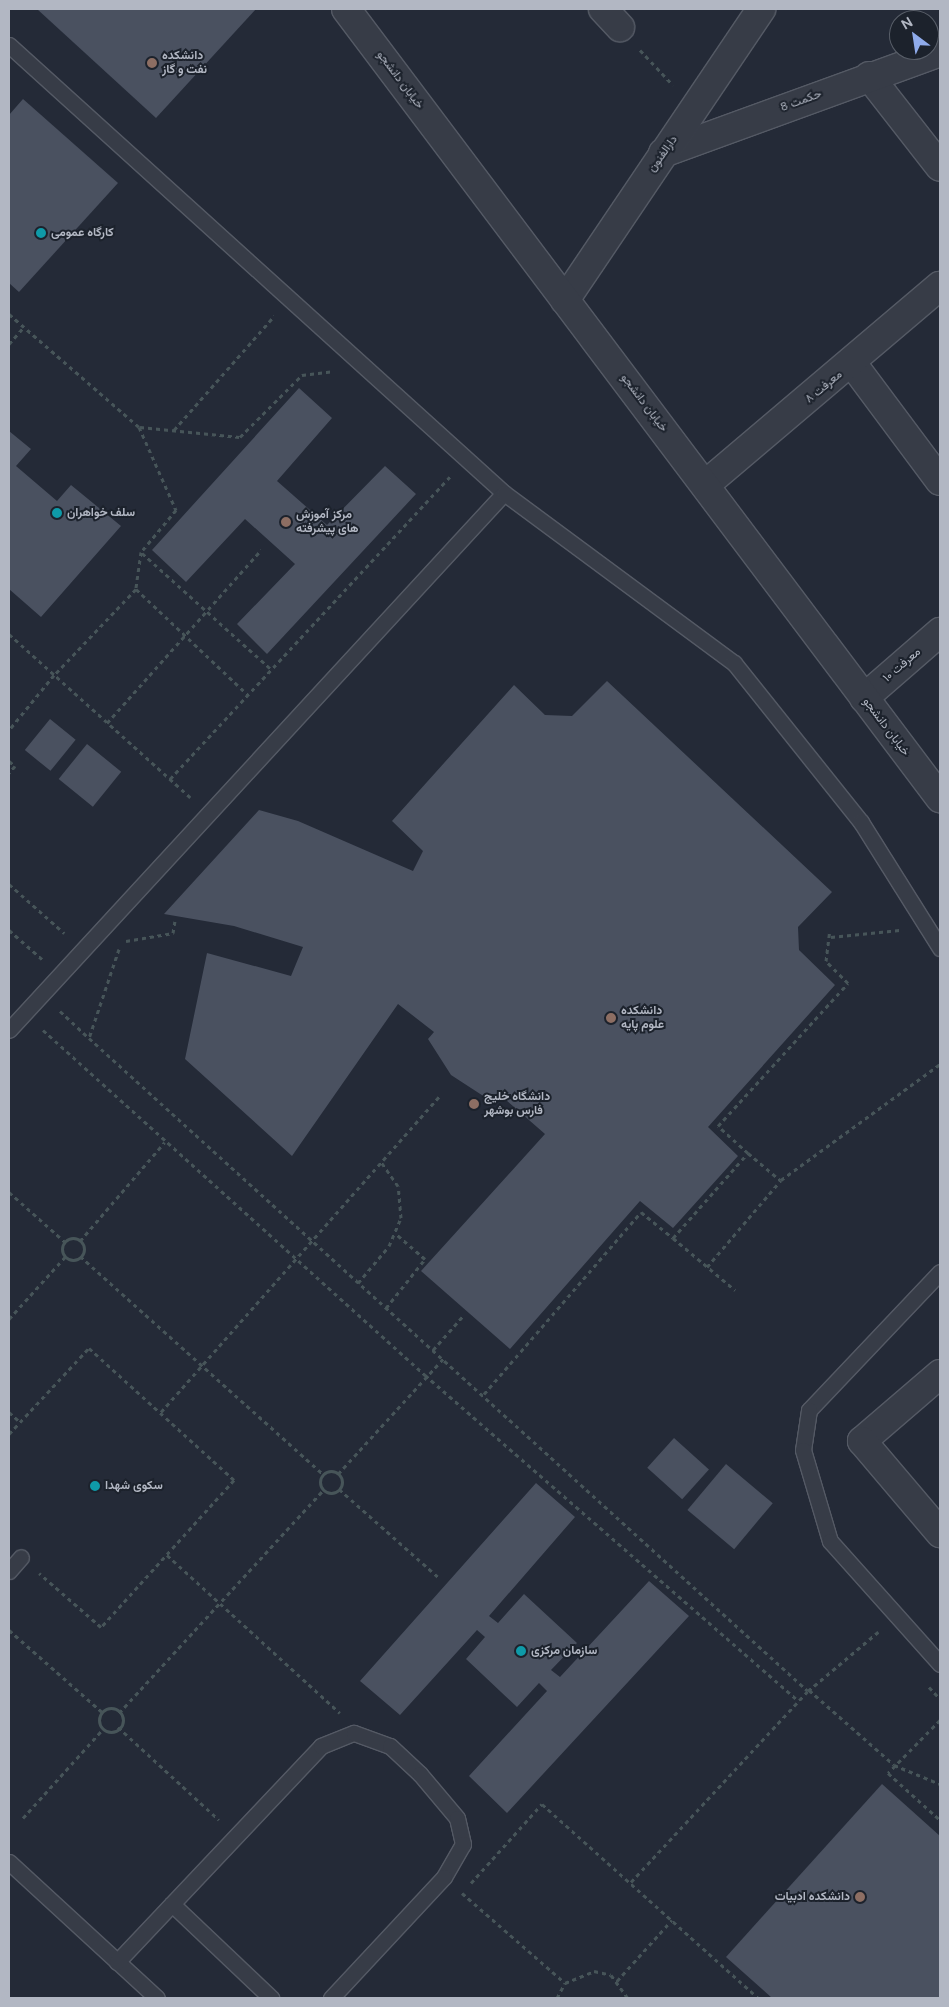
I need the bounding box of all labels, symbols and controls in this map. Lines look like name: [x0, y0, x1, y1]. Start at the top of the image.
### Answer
north arrow: [889, 10, 939, 60]
text: N: [898, 13, 916, 33]
street label: خیابان دانشجو: [373, 48, 427, 112]
place label: دانشکده نفت و گاز: [162, 49, 207, 77]
marker: دانشکده نفت و گاز: [146, 57, 158, 69]
street label: حکمت 8: [778, 87, 824, 115]
street label: دارالفنون: [645, 133, 681, 175]
place label: کارگاه عمومی: [51, 226, 114, 240]
marker: کارگاه عمومی: [35, 227, 47, 239]
street label: معرفت ۸: [803, 367, 845, 407]
street label: خیابان دانشجو: [617, 371, 671, 435]
place label: سلف خواهران: [67, 506, 135, 520]
marker: سلف خواهران: [51, 507, 63, 519]
place label: مرکز آموزش های پیشرفته: [296, 508, 359, 536]
marker: مرکز آموزش های پیشرفته: [280, 516, 292, 528]
street label: معرفت ۱۰: [880, 645, 924, 685]
street label: خیابان دانشجو: [859, 695, 913, 759]
place label: دانشکده علوم پایه: [621, 1004, 664, 1032]
marker: دانشکده علوم پایه: [605, 1012, 617, 1024]
place label: دانشگاه خلیج فارس بوشهر: [484, 1090, 550, 1118]
marker: دانشگاه خلیج فارس بوشهر: [468, 1098, 480, 1110]
place label: سکوی شهدا: [105, 1479, 163, 1493]
marker: سکوی شهدا: [89, 1480, 101, 1492]
place label: سازمان مرکزی: [531, 1644, 597, 1658]
marker: سازمان مرکزی: [515, 1645, 527, 1657]
place label: دانشکده ادبیات: [775, 1890, 850, 1904]
marker: دانشکده ادبیات: [854, 1891, 866, 1903]

